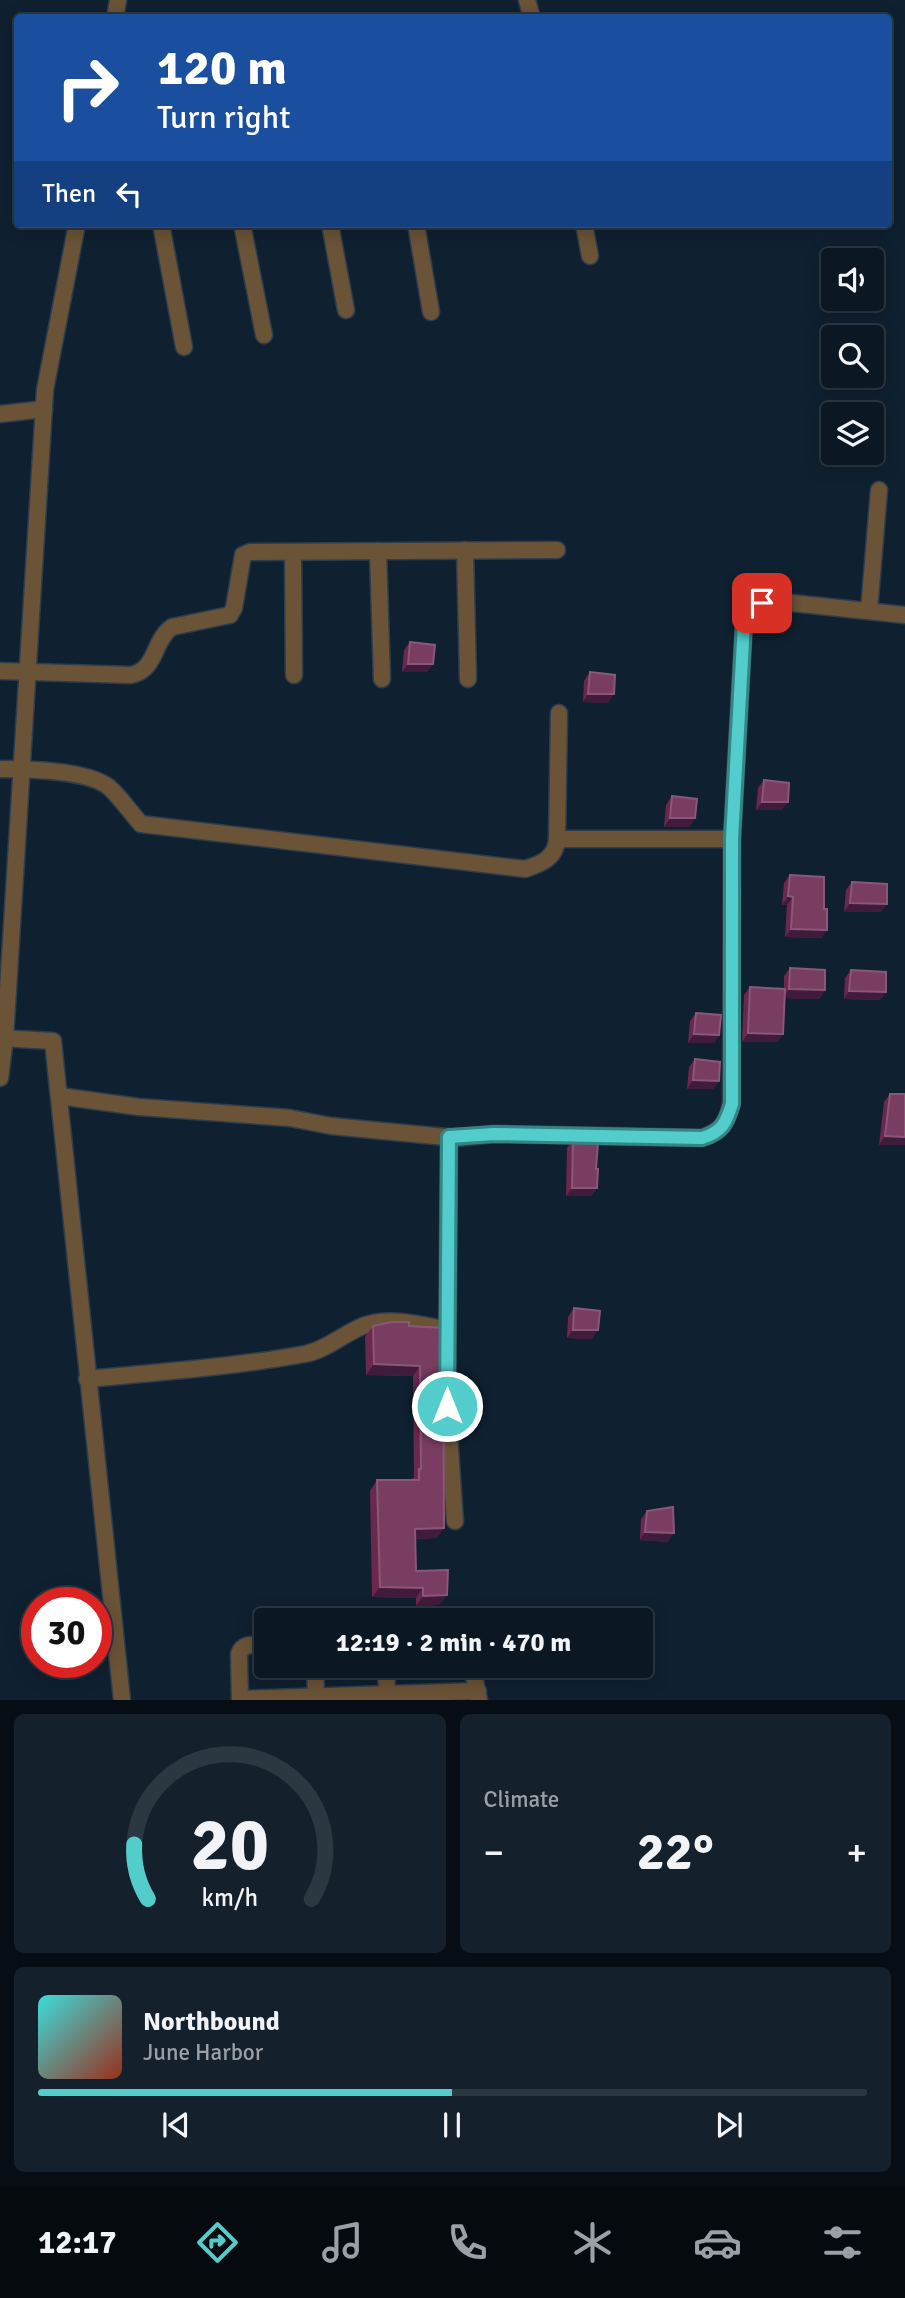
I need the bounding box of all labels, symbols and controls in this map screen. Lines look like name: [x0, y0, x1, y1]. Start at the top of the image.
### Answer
text: 120 m: [157, 38, 287, 98]
icon: right: [42, 42, 133, 133]
text: Turn right: [157, 98, 290, 137]
icon: left: [110, 175, 148, 213]
text: Then: [42, 178, 96, 210]
map controls: [821, 248, 884, 465]
button: sound: [821, 248, 884, 311]
button: search: [821, 325, 884, 388]
button: layers: [821, 402, 884, 465]
pin: [732, 573, 792, 633]
icon: arrive: [743, 584, 781, 622]
position arrow: [410, 1369, 484, 1443]
speed limit sign: 30: [21, 1587, 112, 1678]
text: 12:19 · 2 min · 470 m: [336, 1627, 571, 1659]
text: Climate: [484, 1785, 559, 1814]
text: 20: [190, 1802, 269, 1891]
text: 22°: [637, 1820, 714, 1884]
text: −: [484, 1829, 504, 1876]
text: +: [846, 1829, 867, 1876]
text: km/h: [201, 1882, 258, 1913]
text: Northbound: [143, 2006, 280, 2038]
text: June Harbor: [143, 2038, 263, 2067]
icon: previous: [157, 2106, 195, 2144]
icon: pause: [433, 2106, 471, 2144]
icon: next: [710, 2106, 748, 2144]
icon: directions: [193, 2218, 242, 2267]
icon: music: [318, 2218, 367, 2267]
icon: phone: [443, 2218, 492, 2267]
icon: climate: [568, 2218, 617, 2267]
icon: car: [693, 2218, 742, 2267]
icon: filters: [818, 2218, 867, 2267]
text: 12:17: [38, 2223, 117, 2262]

